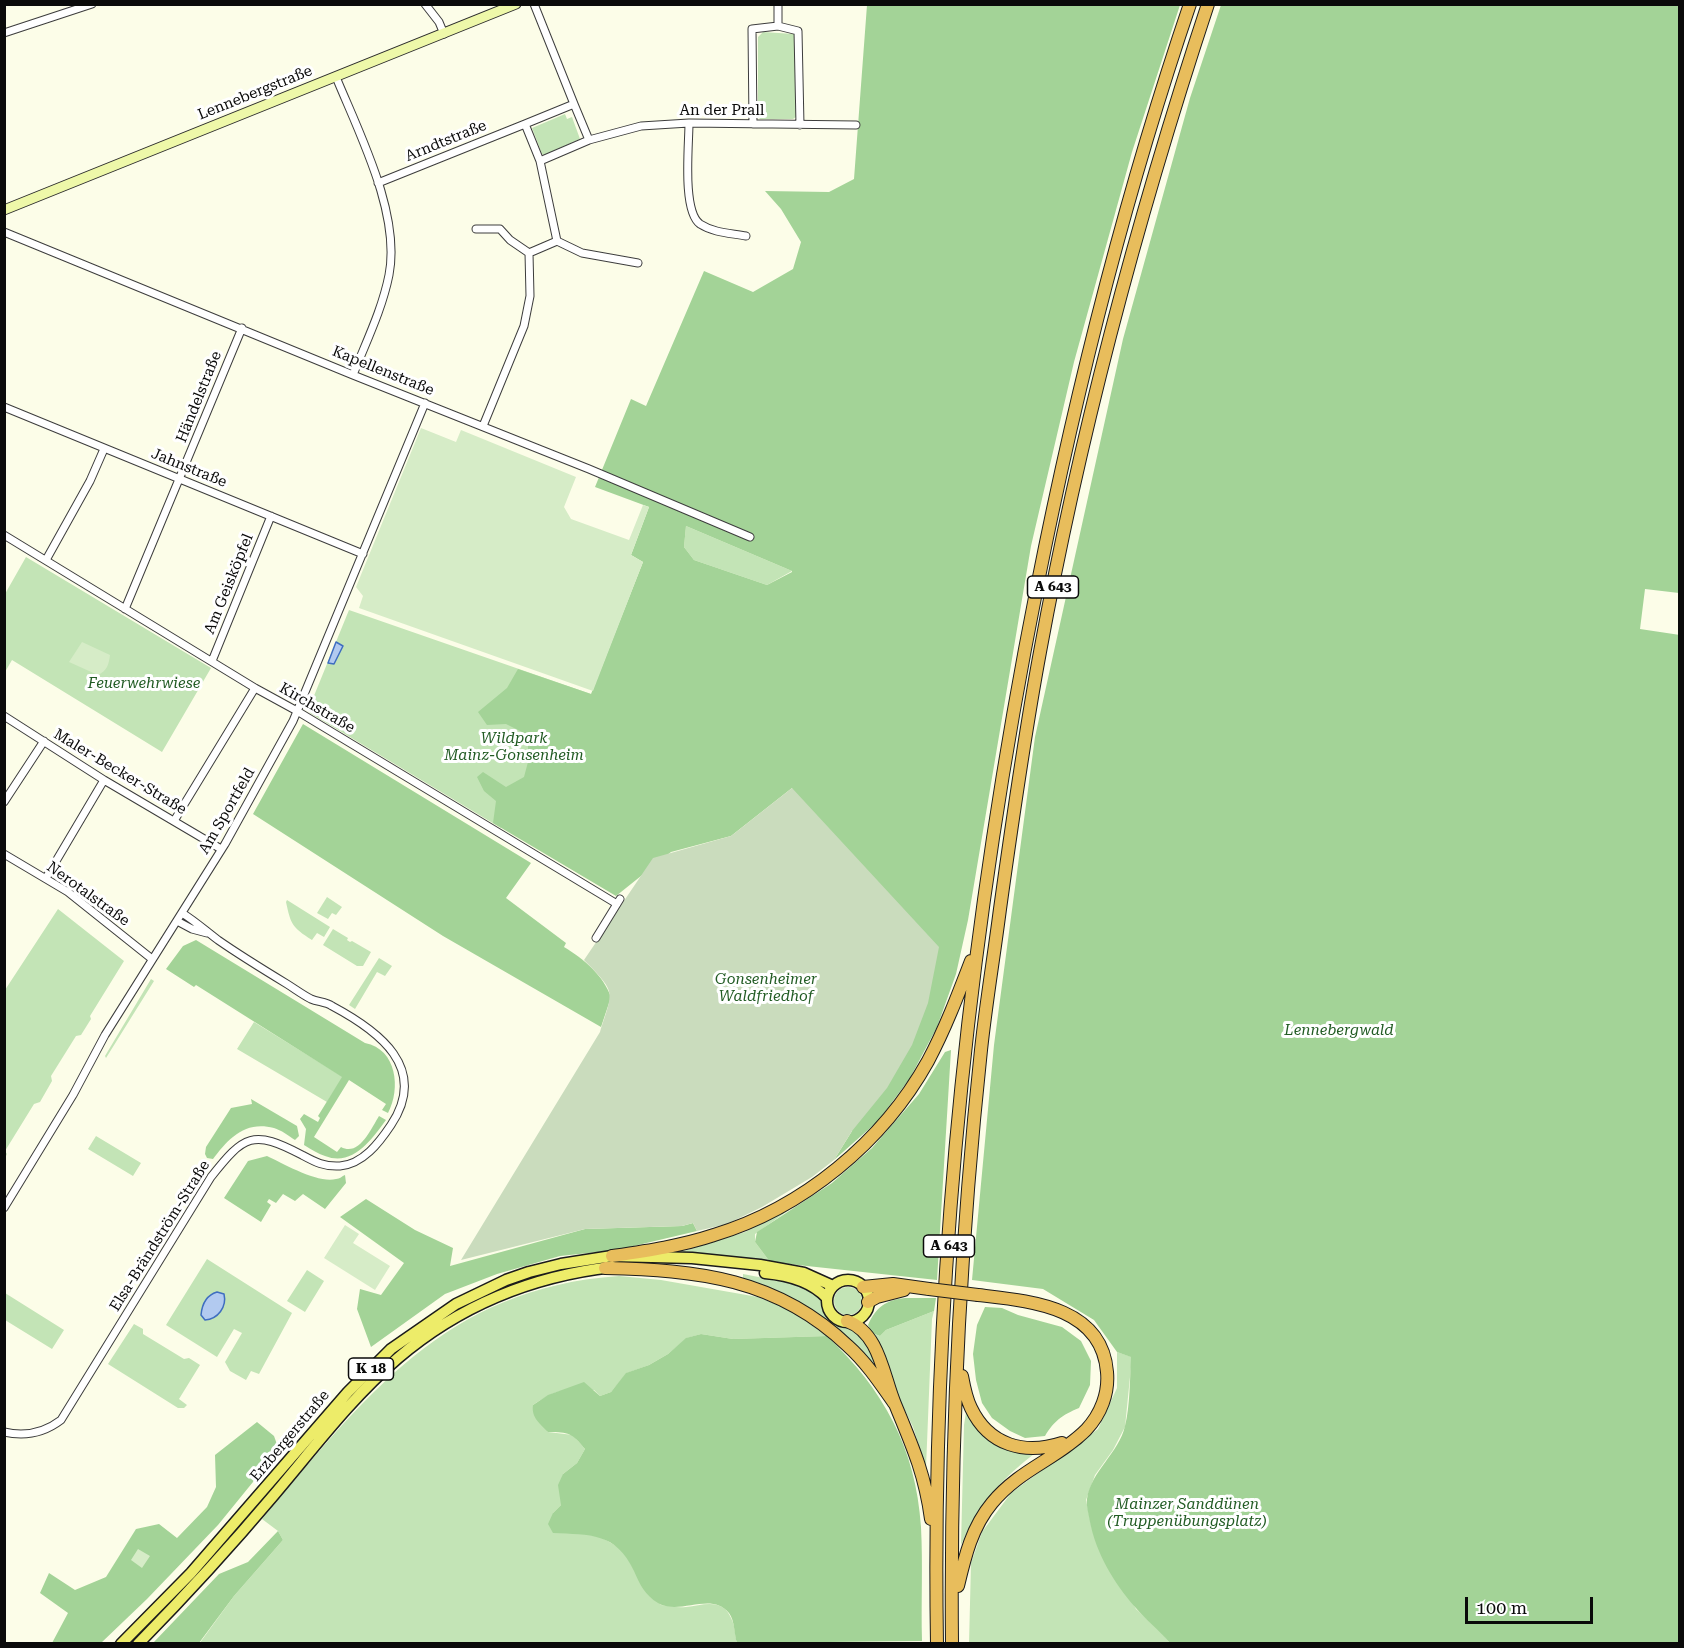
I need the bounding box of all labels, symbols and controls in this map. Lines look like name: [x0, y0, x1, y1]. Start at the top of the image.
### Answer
street label: Lennebergstraße: [195, 62, 315, 124]
street label: An der Prall: [680, 102, 764, 120]
street label: Arndtstraße: [403, 117, 489, 165]
street label: Kapellenstraße: [329, 342, 437, 400]
street label: Händelstraße: [172, 349, 226, 445]
street label: Jahnstraße: [149, 445, 229, 491]
street label: Am Geisköpfel: [201, 531, 257, 637]
road number: A 643: [1028, 576, 1078, 598]
park label: Feuerwehrwiese: [88, 675, 200, 693]
street label: Kirchstraße: [276, 679, 358, 737]
street label: Maler-Becker-Straße: [50, 725, 190, 819]
park label: Wildpark Mainz-Gonsenheim: [444, 730, 584, 765]
street label: Am Sportfeld: [195, 765, 259, 857]
street label: Nerotalstraße: [43, 858, 133, 930]
park label: Gonsenheimer Waldfriedhof: [715, 971, 817, 1006]
park label: Lennebergwald: [1284, 1022, 1394, 1040]
street label: Elsa-Brändström-Straße: [106, 1157, 214, 1315]
road number: A 643: [924, 1235, 974, 1257]
road number: K 18: [348, 1358, 394, 1380]
street label: Erzbergerstraße: [247, 1387, 333, 1485]
park label: Mainzer Sanddünen (Truppenübungsplatz): [1107, 1496, 1267, 1531]
scale bar: [1468, 1585, 1596, 1623]
text: 100 m: [1476, 1597, 1527, 1618]

